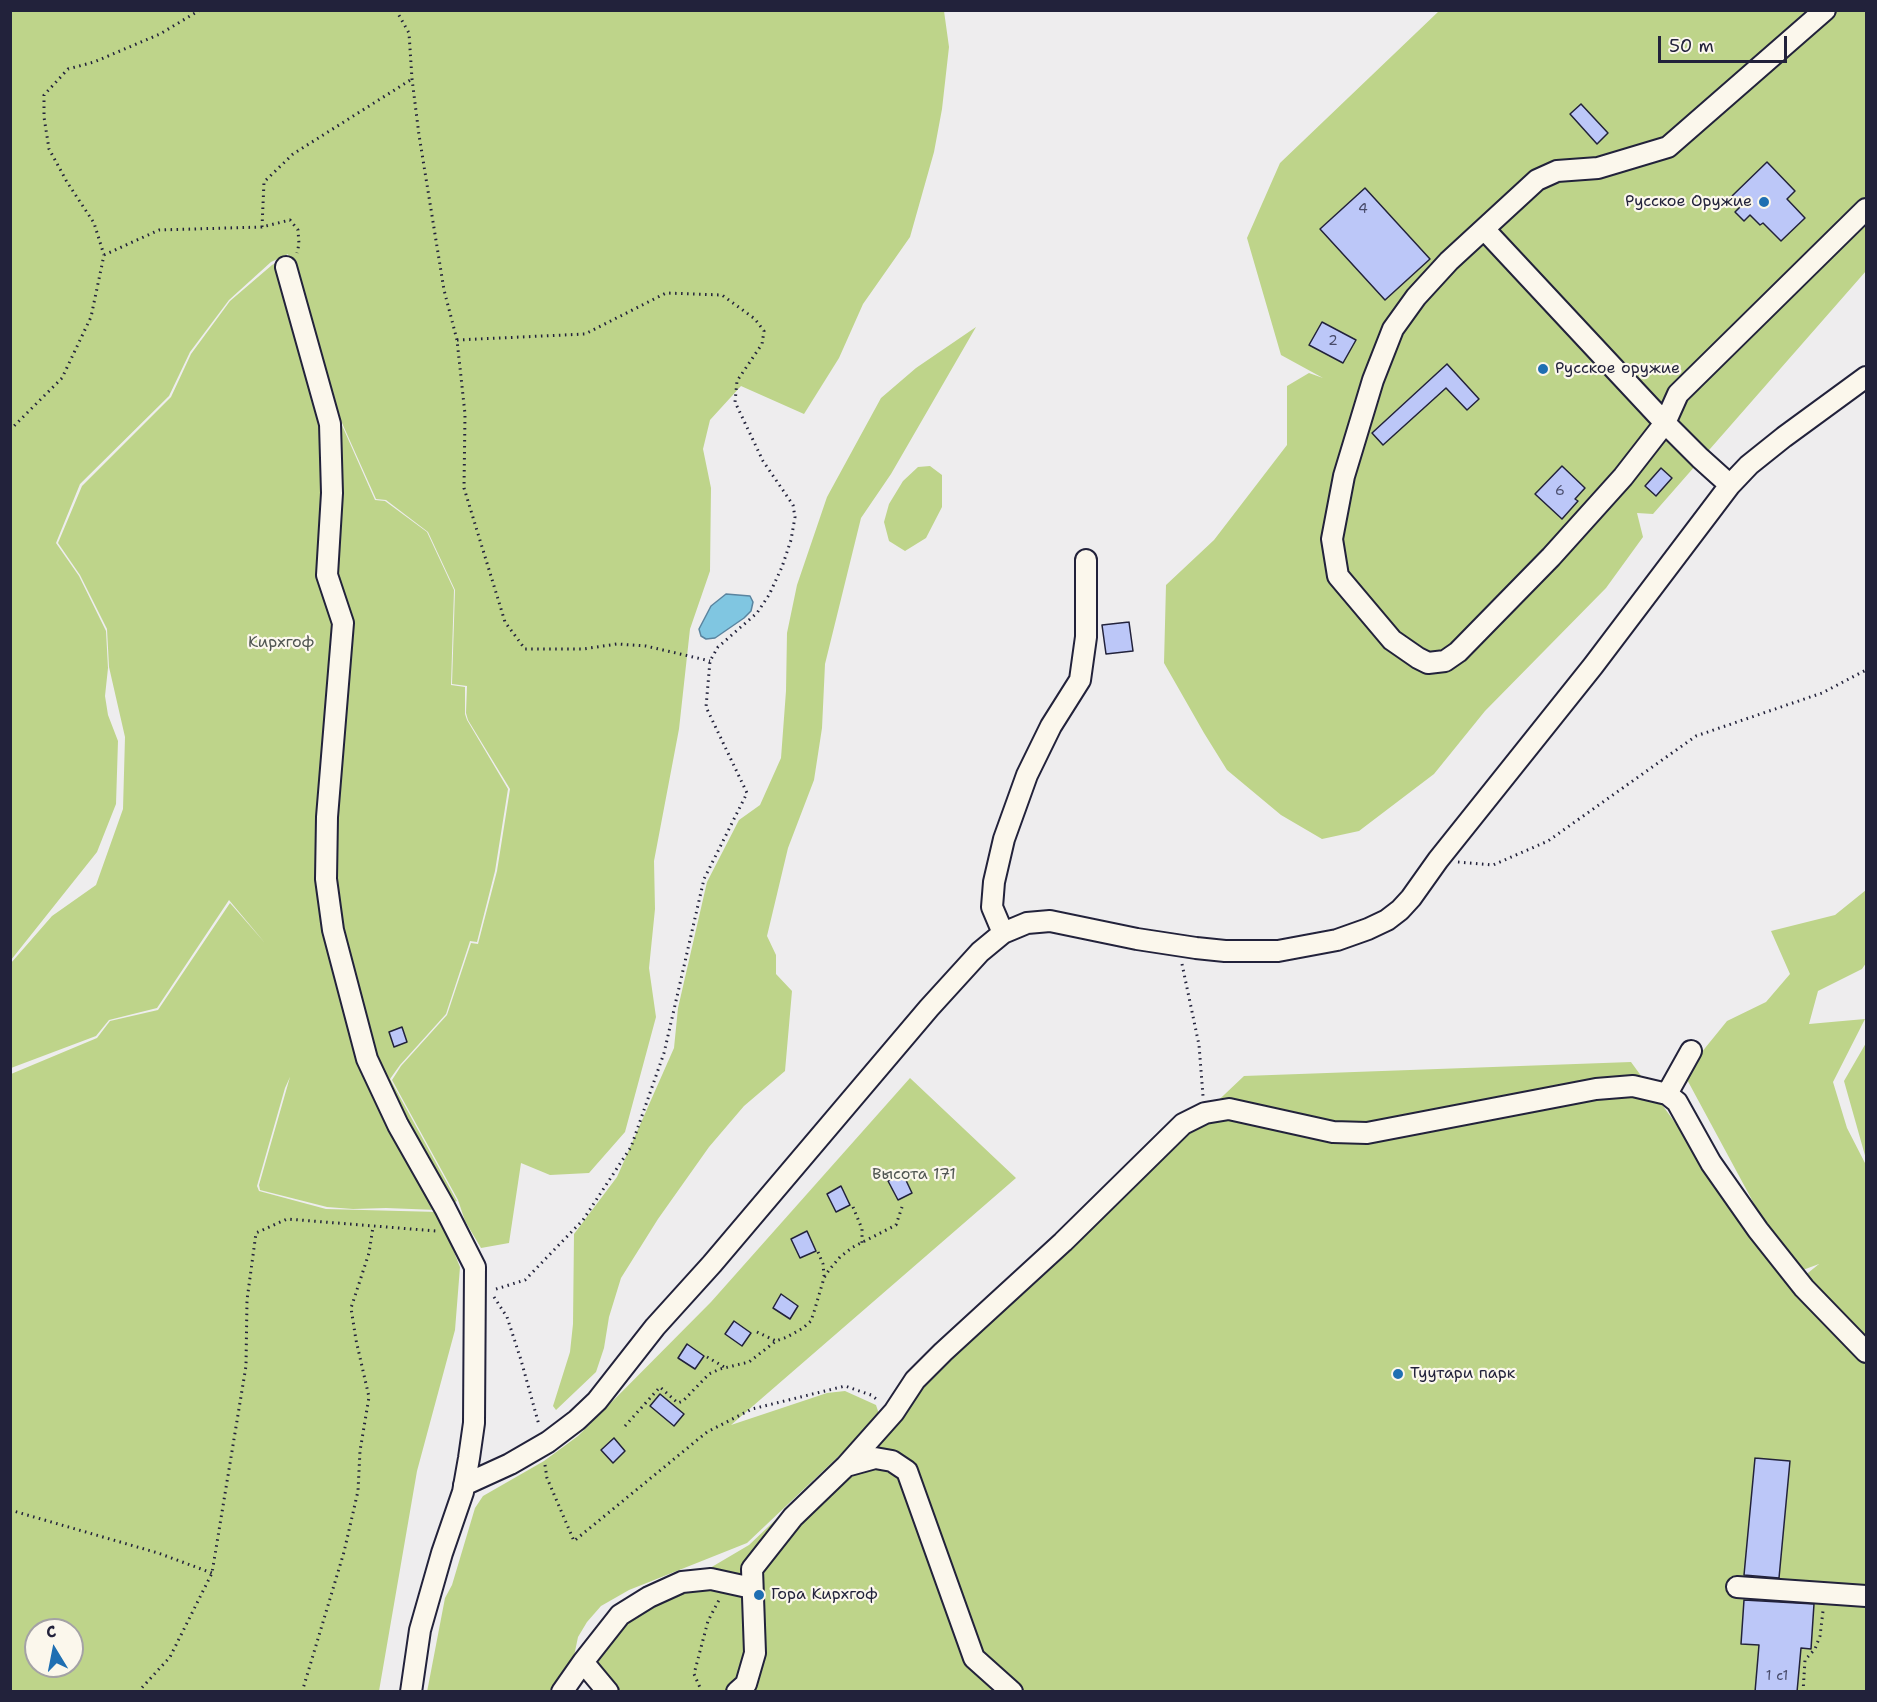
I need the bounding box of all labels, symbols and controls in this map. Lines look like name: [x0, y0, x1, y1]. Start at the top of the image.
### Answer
scale bar: [1661, 24, 1790, 62]
text: 50 m: [1669, 34, 1714, 58]
place label: Русское Оружие: [1625, 192, 1752, 212]
marker: Русское Оружие: [1757, 195, 1771, 209]
house number: 4: [1358, 201, 1368, 217]
house number: 2: [1328, 333, 1338, 349]
place label: Русское оружие: [1555, 359, 1680, 379]
marker: Русское оружие: [1536, 362, 1550, 376]
house number: 6: [1555, 483, 1565, 499]
park label: Кирхгоф: [248, 633, 314, 653]
park label: Высота 171: [872, 1165, 956, 1185]
place label: Туутари парк: [1410, 1364, 1515, 1384]
marker: Туутари парк: [1391, 1367, 1405, 1381]
place label: Гора Кирхгоф: [771, 1585, 878, 1605]
marker: Гора Кирхгоф: [752, 1588, 766, 1602]
north arrow: [24, 1618, 84, 1678]
text: С: [44, 1621, 58, 1643]
house number: 1 с1: [1766, 1668, 1788, 1684]

